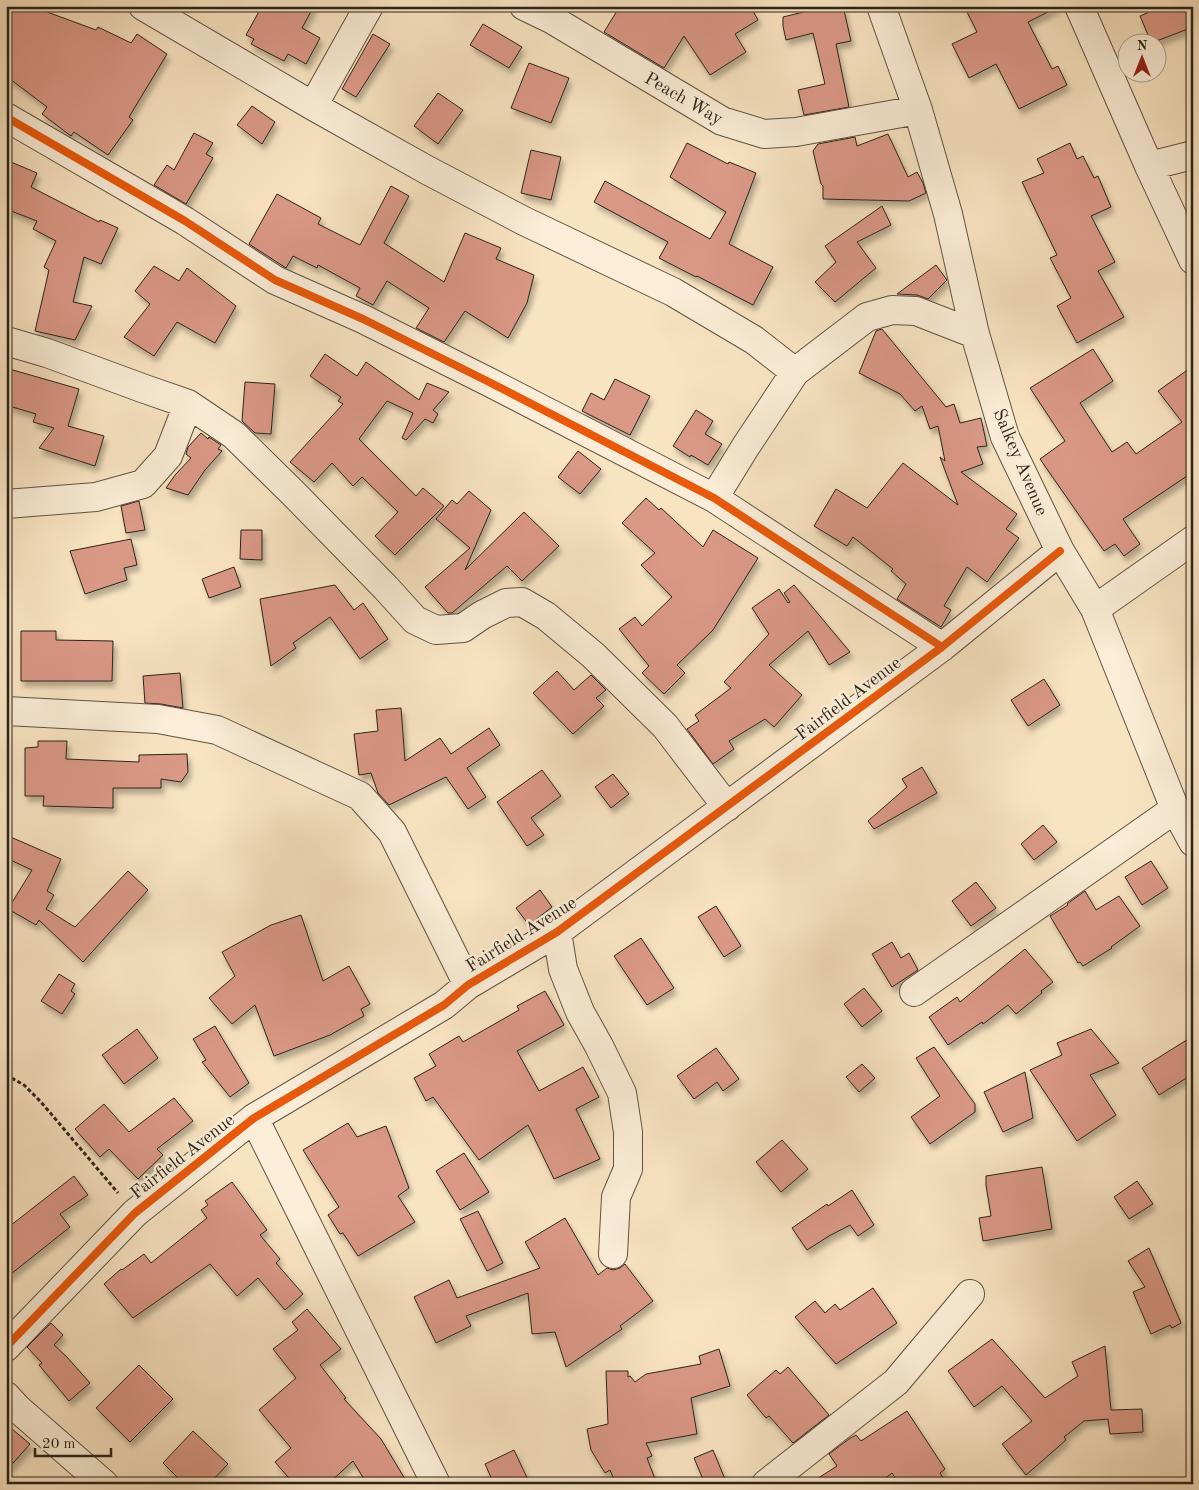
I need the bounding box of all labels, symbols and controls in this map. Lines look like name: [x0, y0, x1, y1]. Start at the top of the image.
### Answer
north arrow: [1116, 32, 1166, 82]
text: N: [1137, 39, 1148, 53]
street label: Peach Way: [641, 69, 726, 129]
street label: Salkey Avenue: [989, 406, 1051, 519]
street label: Fairfield Avenue: [793, 654, 905, 744]
street label: Fairfield Avenue: [463, 894, 580, 976]
street label: Fairfield Avenue: [127, 1111, 238, 1203]
scale bar: [35, 1425, 111, 1457]
text: 20 m: [42, 1437, 76, 1452]

